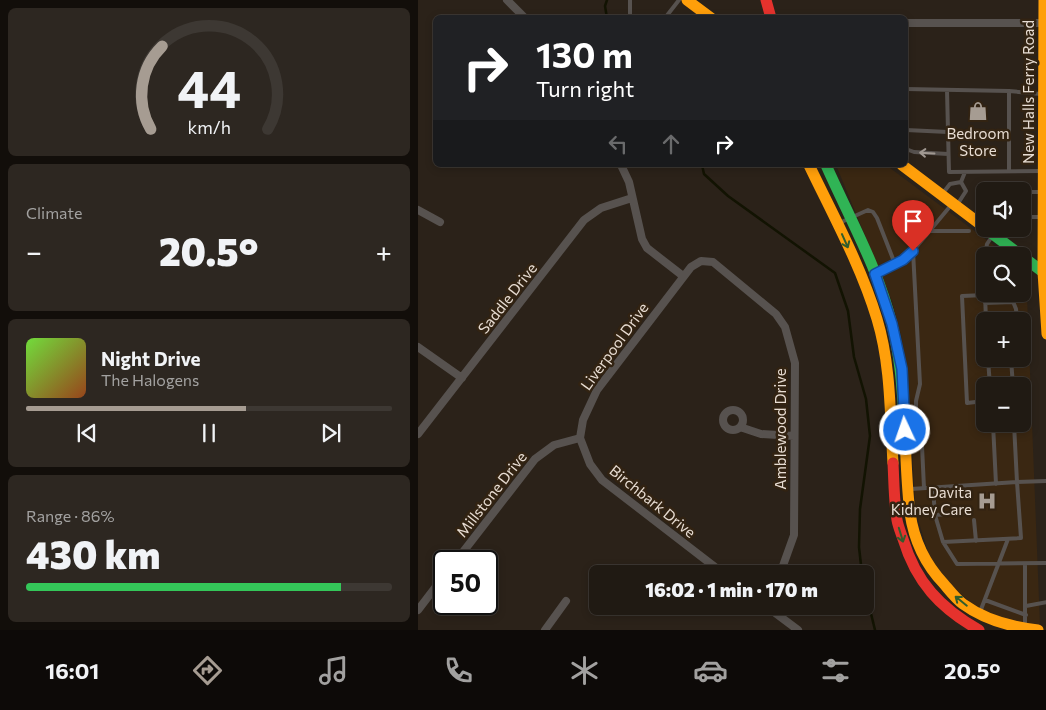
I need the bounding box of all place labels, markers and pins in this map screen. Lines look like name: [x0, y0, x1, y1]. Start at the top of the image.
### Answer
shop icon: Bedroom Store: [967, 100, 989, 122]
place label: Bedroom Store: [946, 124, 1010, 159]
pin: [892, 200, 934, 251]
place label: Davita Kidney Care: [891, 483, 972, 518]
hospital icon: Davita Kidney Care: [976, 490, 998, 512]

